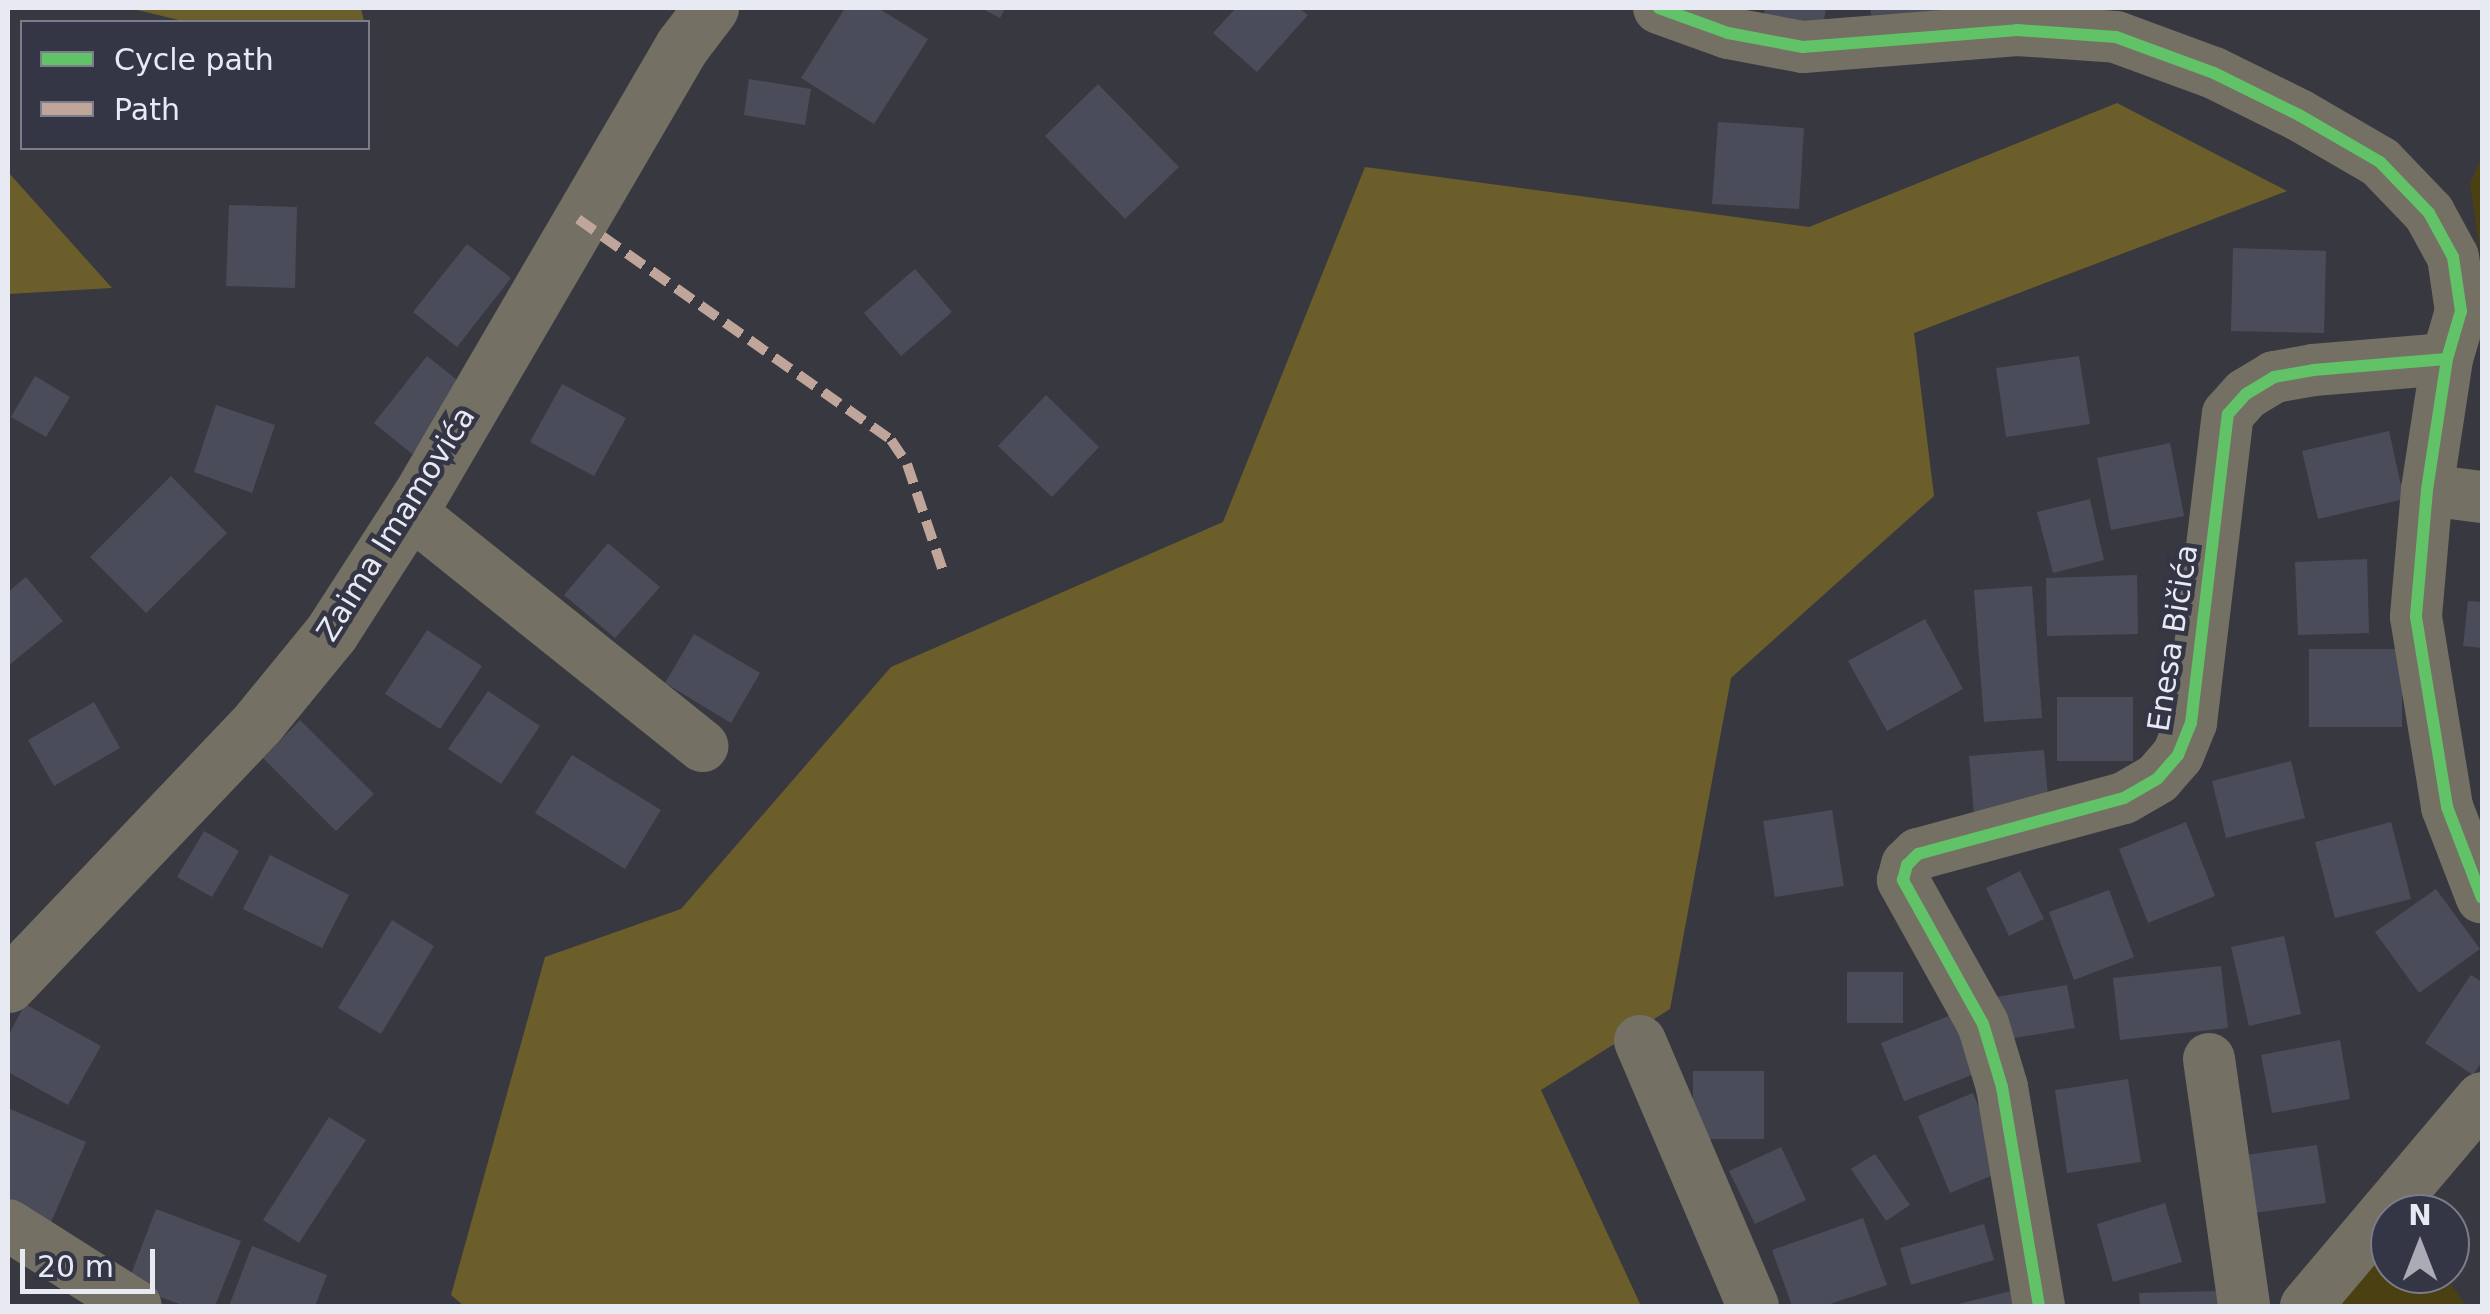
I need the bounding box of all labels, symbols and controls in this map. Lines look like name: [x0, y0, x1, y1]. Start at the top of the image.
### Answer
legend: [20, 20, 370, 150]
text: Cycle path: [114, 42, 274, 77]
text: Path: [114, 92, 180, 127]
street label: Zaima Imamovića: [309, 400, 483, 648]
street label: Enesa Bičića: [2140, 542, 2206, 734]
north arrow: [2370, 1194, 2470, 1294]
text: N: [2408, 1199, 2432, 1232]
scale bar: [25, 1229, 160, 1291]
text: 20 m: [37, 1249, 114, 1284]

